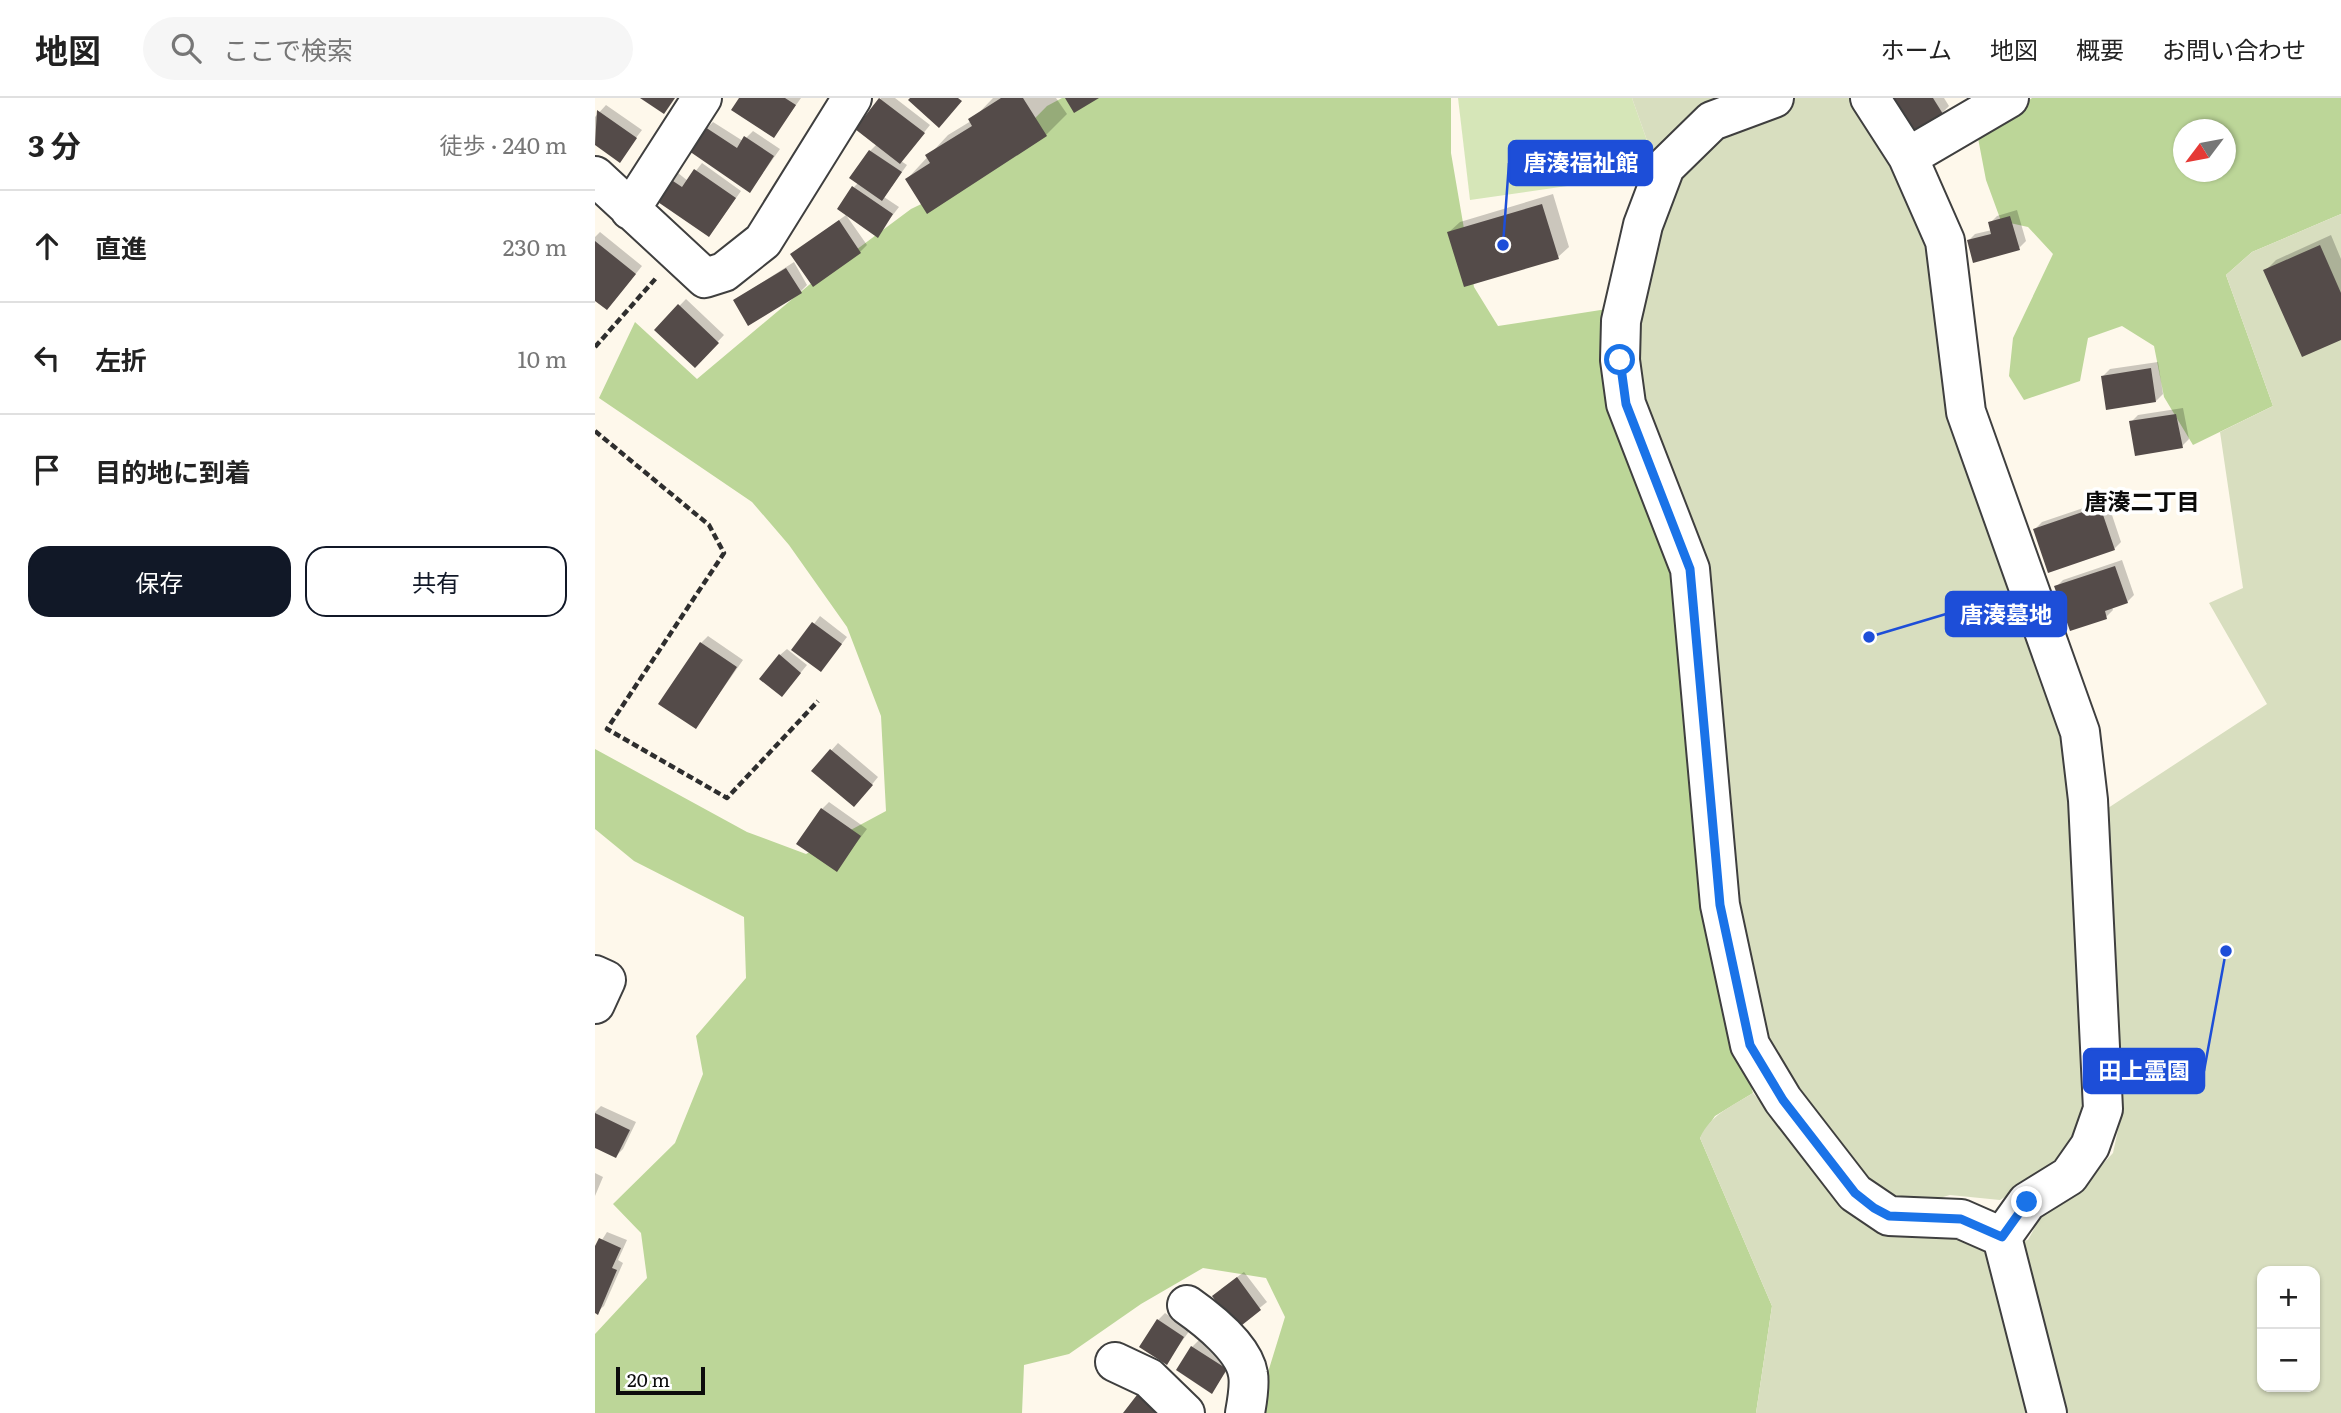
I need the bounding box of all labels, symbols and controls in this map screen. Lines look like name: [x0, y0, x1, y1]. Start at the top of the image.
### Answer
search box: [143, 17, 633, 80]
text: 地図: [35, 24, 101, 73]
icon: search: [167, 29, 205, 67]
text: ここで検索: [223, 29, 353, 68]
text: ホーム: [1881, 31, 1952, 66]
text: 地図: [1990, 31, 2038, 66]
text: 概要: [2076, 31, 2124, 66]
text: お問い合わせ: [2162, 31, 2306, 66]
north arrow: [2173, 119, 2236, 182]
text: 3 分: [28, 122, 81, 166]
text: 徒歩 · 240 m: [440, 127, 567, 161]
callout: 唐湊福祉館: [1509, 141, 1652, 185]
text: 唐湊福祉館: [1524, 144, 1639, 178]
icon: ahead: [28, 227, 66, 265]
text: 直進: [95, 227, 147, 266]
text: 230 m: [503, 229, 567, 263]
icon: left: [28, 339, 66, 377]
text: 左折: [95, 339, 147, 378]
text: 10 m: [517, 341, 567, 375]
route start: [1604, 344, 1635, 375]
icon: arrive: [28, 451, 66, 489]
text: 目的地に到着: [95, 451, 251, 490]
district label: 唐湊二丁目: [2085, 483, 2200, 517]
button: 保存: [28, 546, 291, 617]
button: 共有: [305, 546, 567, 617]
callout: 唐湊墓地: [1946, 592, 2066, 636]
text: 唐湊墓地: [1960, 596, 2052, 630]
callout: 田上霊園: [2084, 1049, 2204, 1093]
text: 田上霊園: [2098, 1052, 2190, 1086]
route end: [2011, 1186, 2042, 1217]
map controls: [2257, 1266, 2320, 1392]
button: +: [2257, 1266, 2320, 1329]
button: −: [2257, 1329, 2320, 1392]
scale bar: [616, 1364, 705, 1396]
text: 20 m: [627, 1365, 670, 1393]

